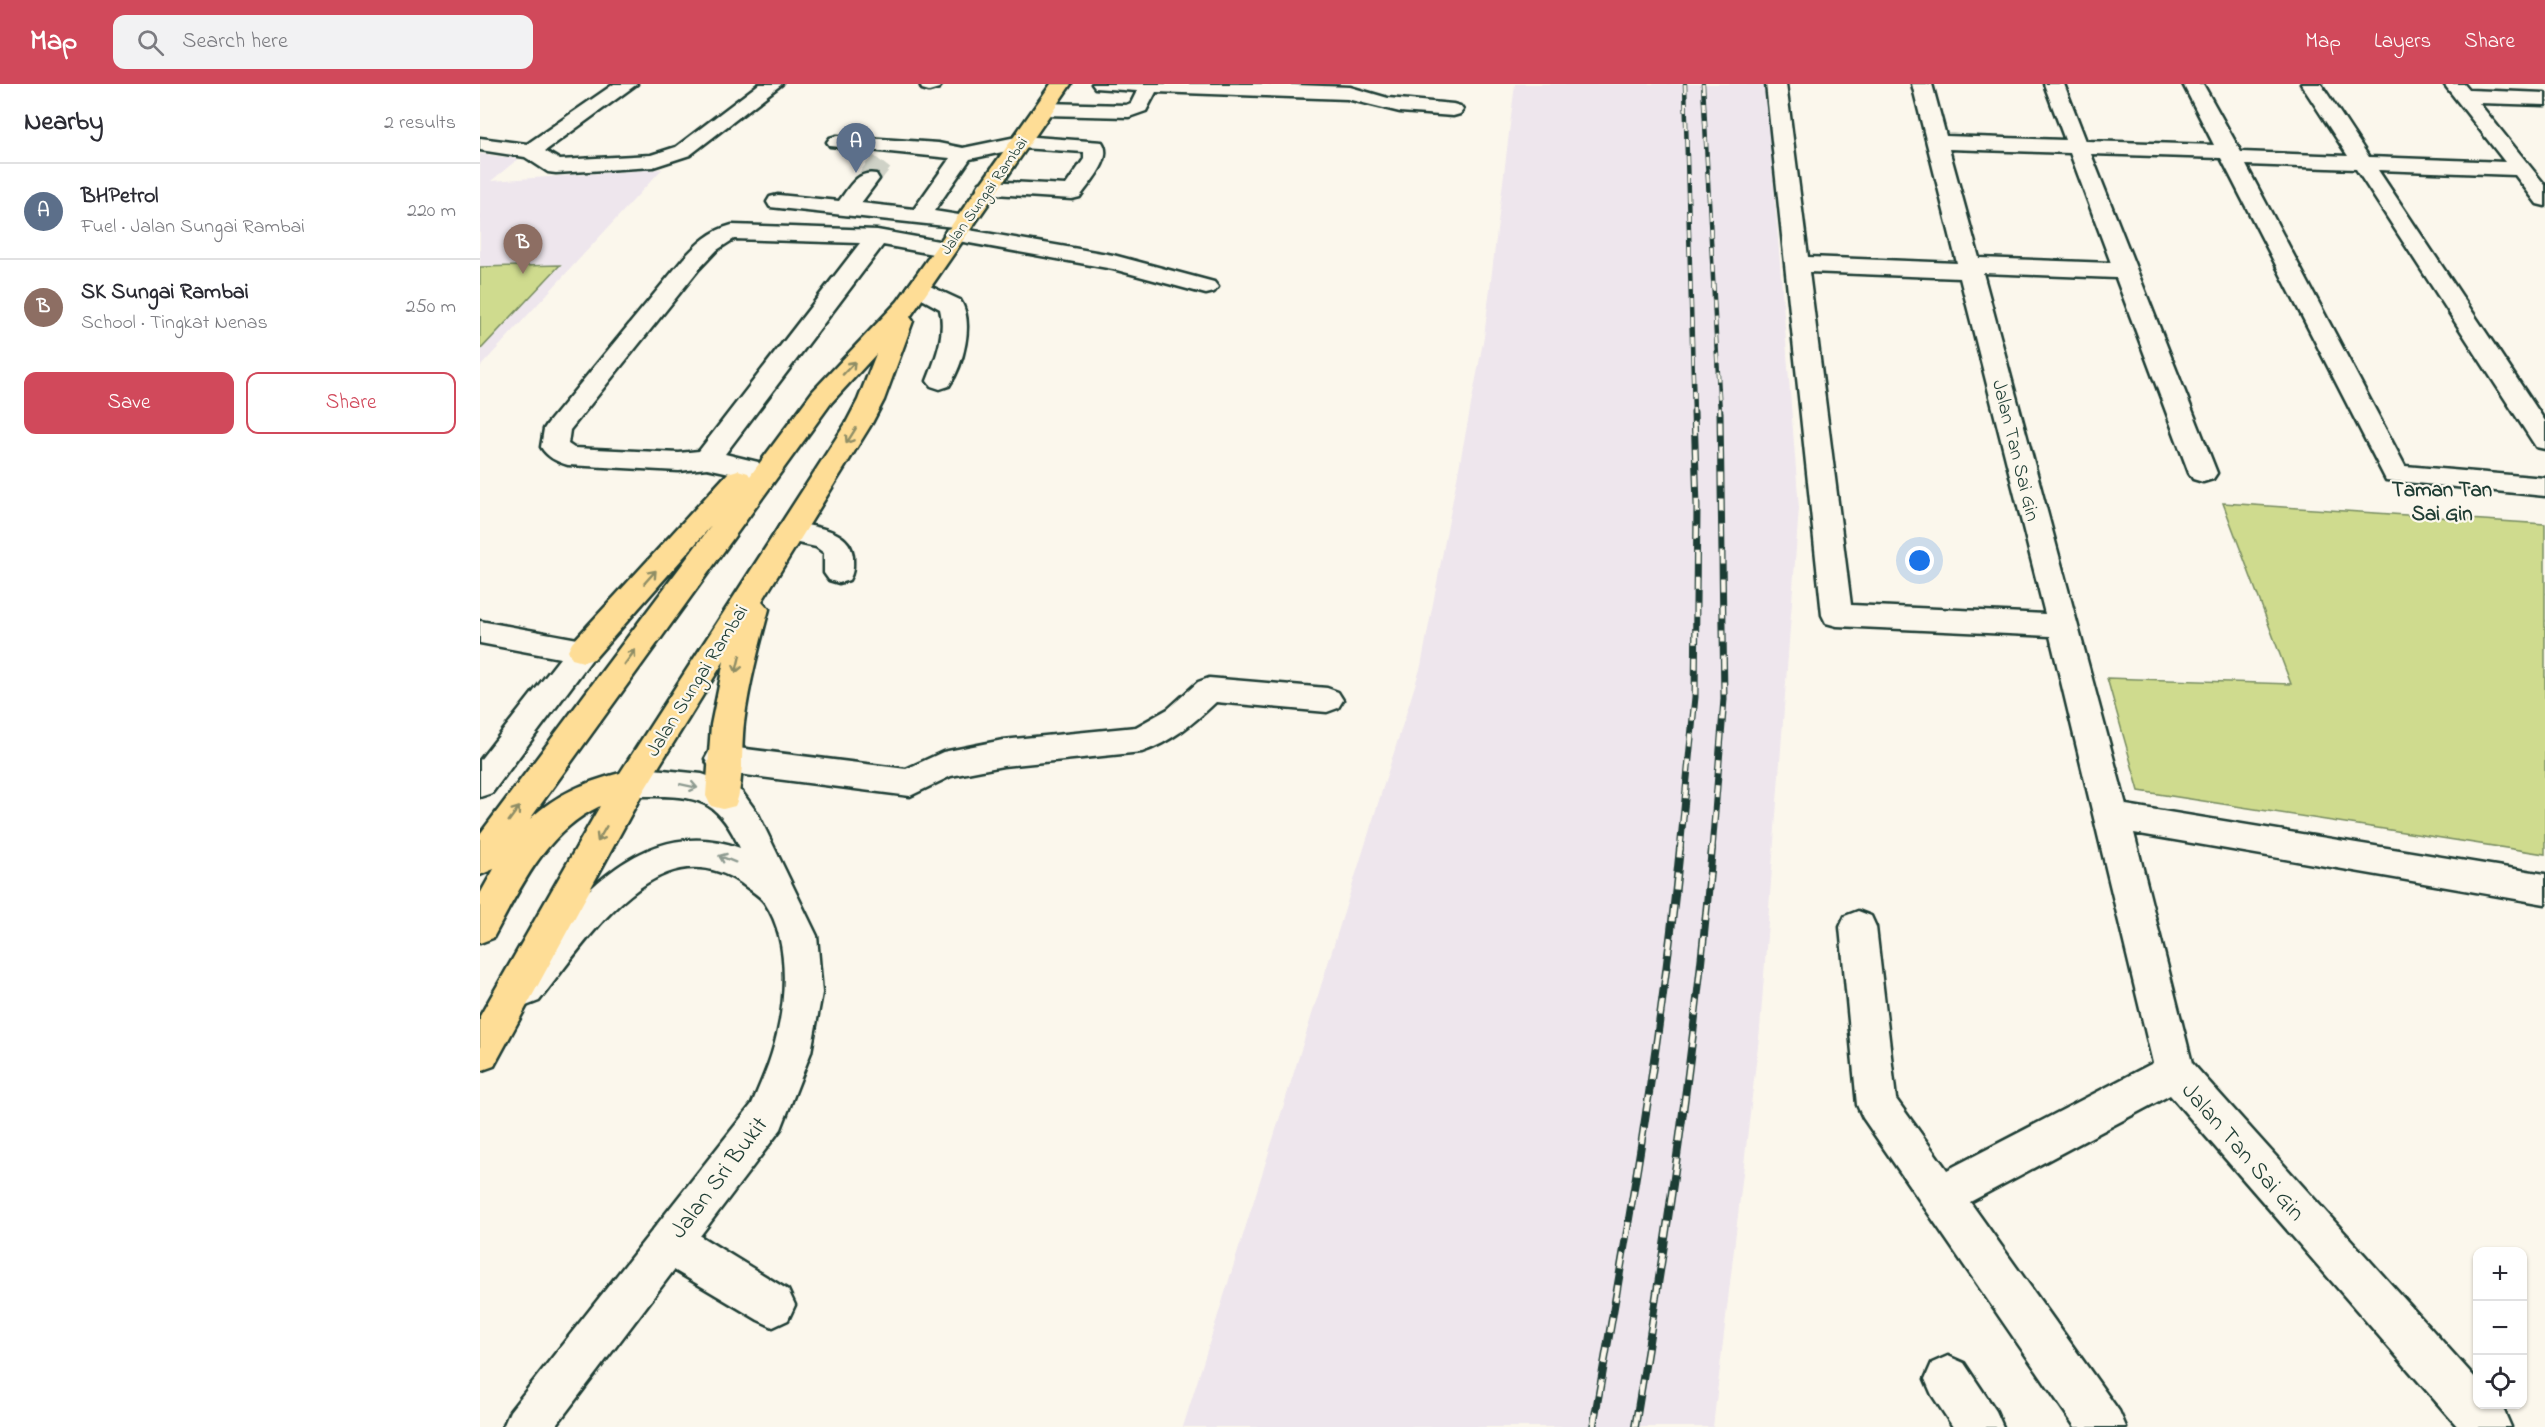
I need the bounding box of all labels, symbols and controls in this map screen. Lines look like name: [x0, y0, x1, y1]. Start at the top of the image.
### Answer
search box: [113, 15, 533, 69]
text: Map: [30, 22, 77, 63]
icon: search: [134, 26, 167, 59]
text: Search here: [182, 26, 288, 58]
text: Map: [2305, 27, 2341, 57]
text: Layers: [2374, 27, 2431, 57]
text: Share: [2464, 27, 2515, 57]
text: Nearby: [24, 104, 103, 142]
text: 2 results: [384, 109, 456, 138]
pin: A: [836, 124, 875, 173]
street label: Jalan Sungai Rambai: [935, 132, 1035, 260]
text: BHPetrol: [81, 181, 159, 213]
text: A: [37, 197, 50, 226]
text: 220 m: [407, 197, 456, 226]
text: Fuel · Jalan Sungai Rambai: [81, 213, 305, 242]
pin: B: [504, 224, 543, 274]
text: SK Sungai Rambai: [81, 277, 249, 309]
text: B: [37, 293, 50, 322]
text: 250 m: [405, 293, 456, 322]
text: School · Tingkat Nenas: [81, 309, 268, 338]
one-way arrow: [842, 360, 856, 375]
button: Save: [24, 372, 234, 434]
button: Share: [246, 372, 456, 434]
street label: Jalan Tan Sai Gin: [1983, 377, 2046, 525]
one-way arrow: [844, 427, 856, 444]
district label: Taman Tan Sai Gin: [2392, 476, 2492, 530]
your location: [1905, 546, 1934, 575]
one-way arrow: [643, 569, 657, 584]
street label: Jalan Sungai Rambai: [640, 600, 757, 763]
one-way arrow: [624, 649, 636, 665]
one-way arrow: [732, 654, 744, 673]
one-way arrow: [679, 781, 698, 792]
one-way arrow: [508, 806, 521, 822]
one-way arrow: [596, 825, 608, 842]
one-way arrow: [719, 853, 737, 864]
street label: Jalan Tan Sai Gin: [2172, 1076, 2312, 1230]
street label: Jalan Sri Bukit: [662, 1110, 778, 1247]
map controls: [2473, 1247, 2527, 1409]
button: +: [2473, 1247, 2527, 1301]
button: −: [2473, 1301, 2527, 1355]
button: locate: [2473, 1355, 2527, 1409]

